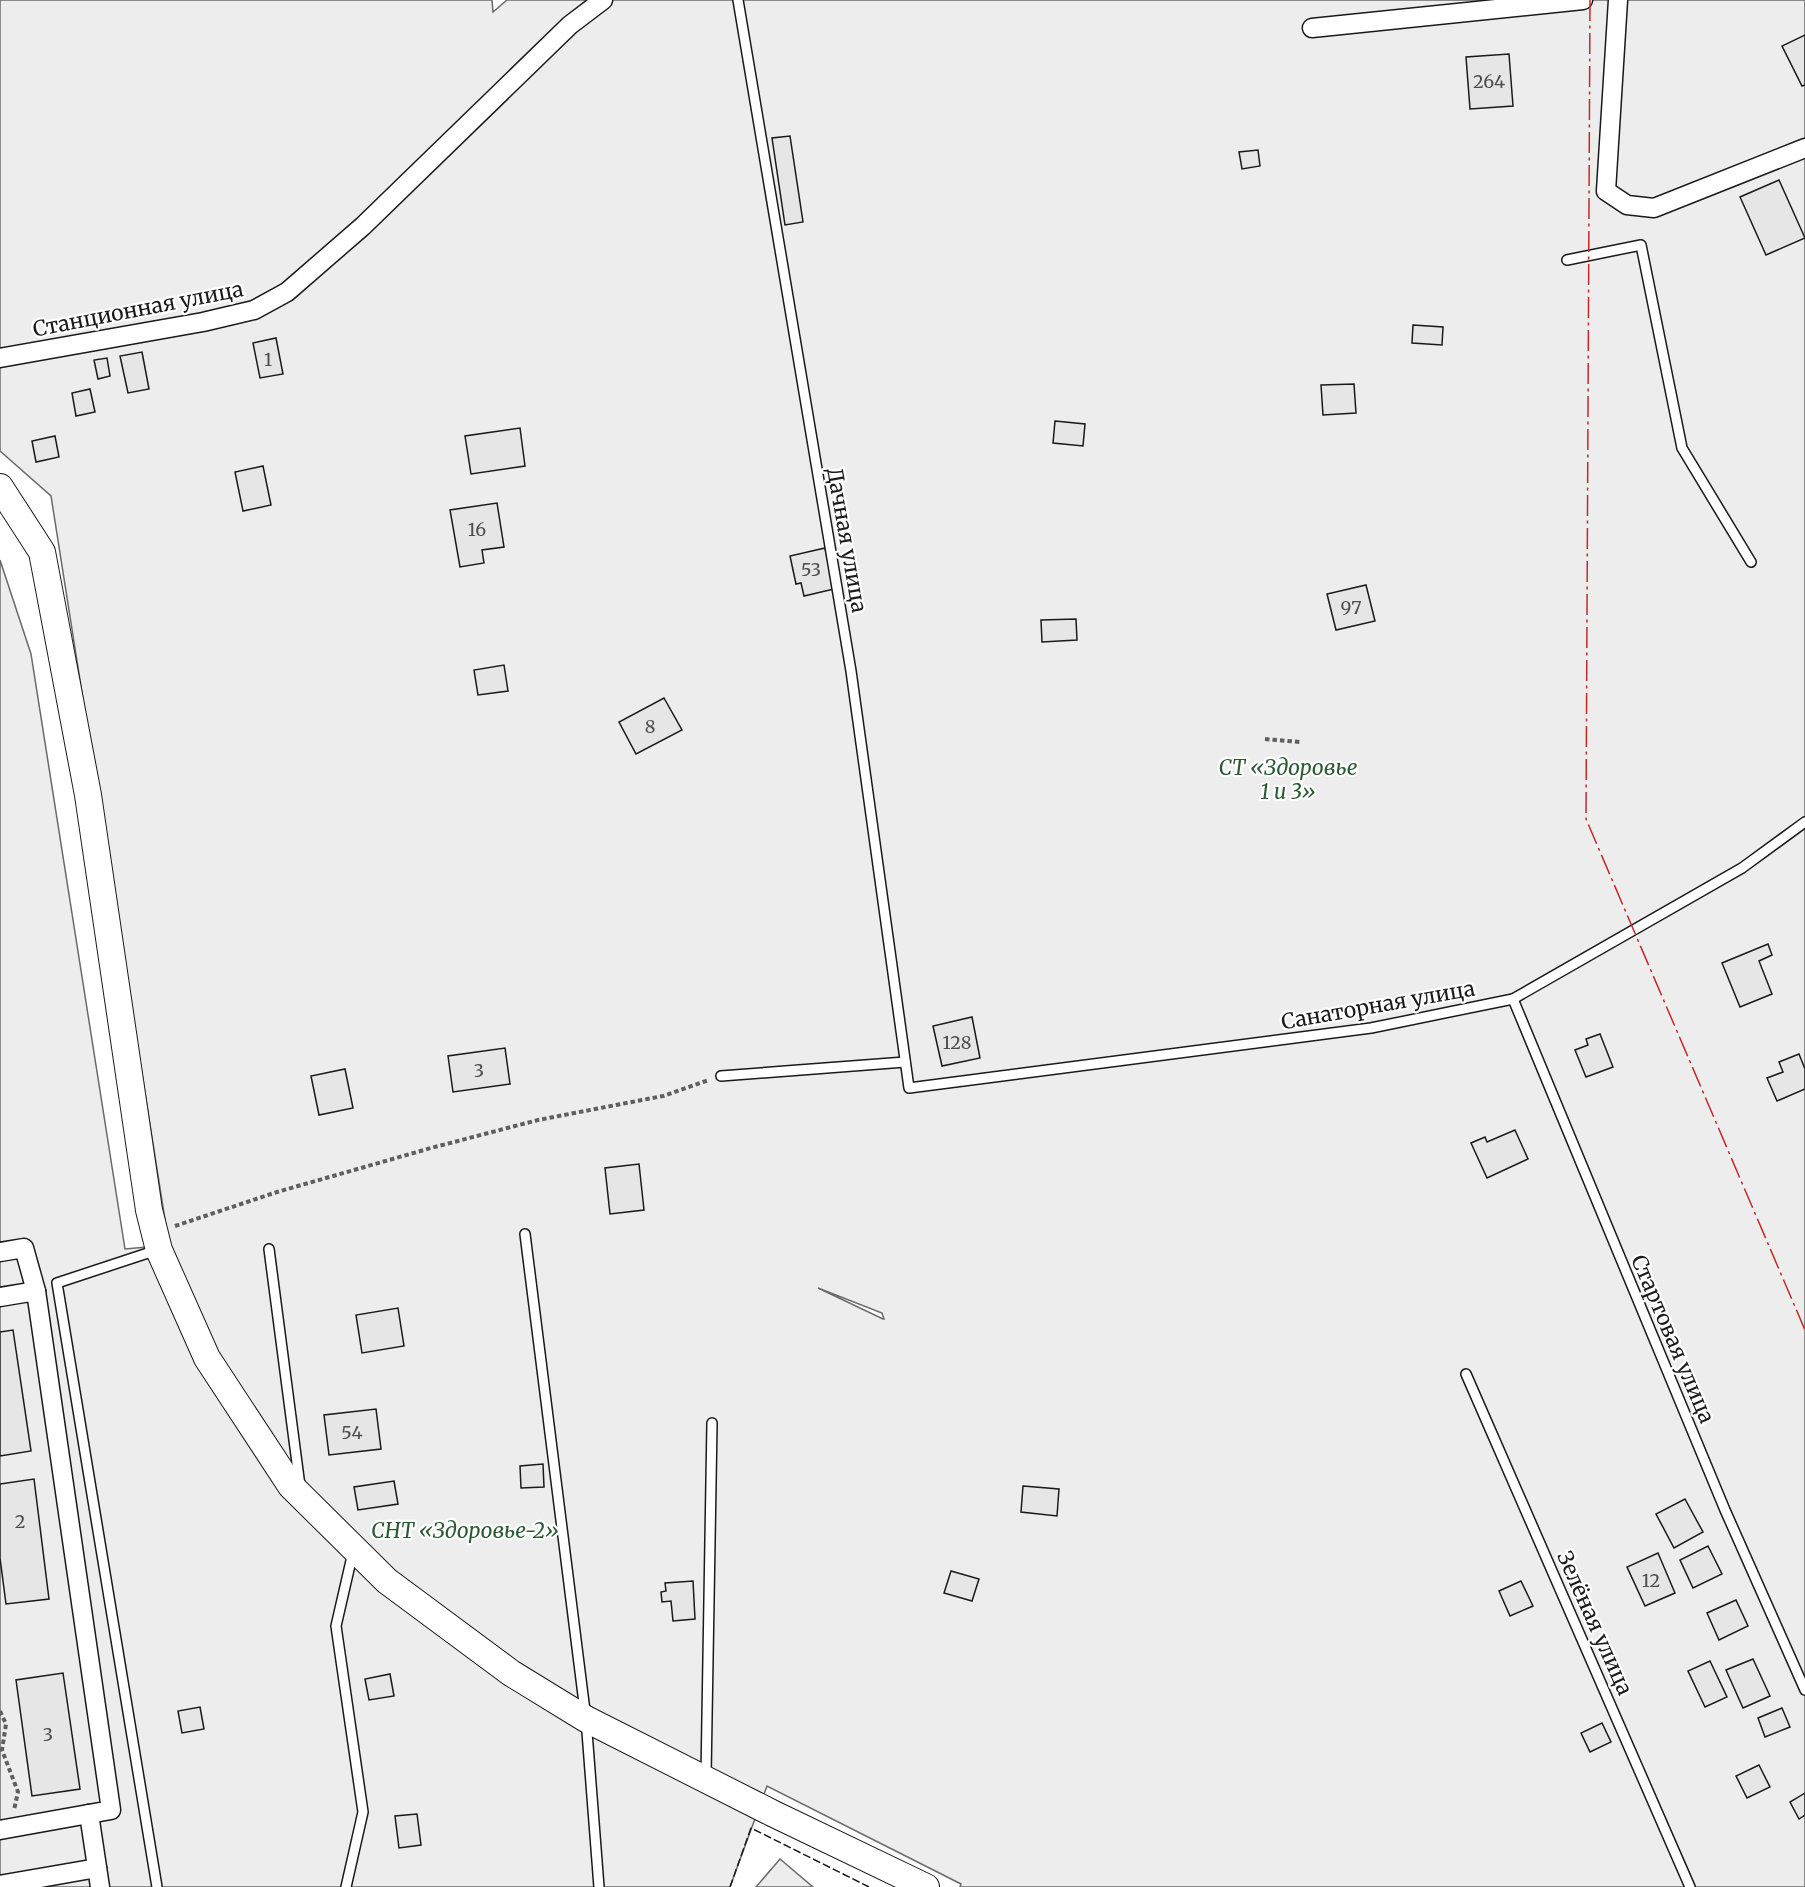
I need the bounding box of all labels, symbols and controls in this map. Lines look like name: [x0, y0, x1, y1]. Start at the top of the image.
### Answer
house number: 264: [1473, 70, 1505, 93]
street label: Станционная улица: [30, 275, 246, 343]
house number: 1: [264, 348, 272, 371]
street label: Дачная улица: [821, 465, 873, 615]
house number: 16: [468, 518, 486, 541]
house number: 53: [801, 558, 821, 581]
house number: 97: [1341, 596, 1361, 619]
house number: 8: [645, 715, 655, 738]
park label: СТ «Здоровье 1 и 3»: [1219, 754, 1357, 805]
street label: Санаторная улица: [1279, 975, 1477, 1035]
house number: 128: [942, 1031, 972, 1054]
house number: 3: [474, 1059, 484, 1082]
street label: Стартовая улица: [1625, 1251, 1721, 1427]
house number: 54: [341, 1421, 363, 1444]
house number: 2: [15, 1510, 25, 1533]
park label: СНТ «Здоровье-2»: [371, 1517, 559, 1544]
street label: Зелёная улица: [1551, 1547, 1639, 1699]
house number: 12: [1642, 1569, 1660, 1592]
house number: 3: [43, 1723, 53, 1746]

